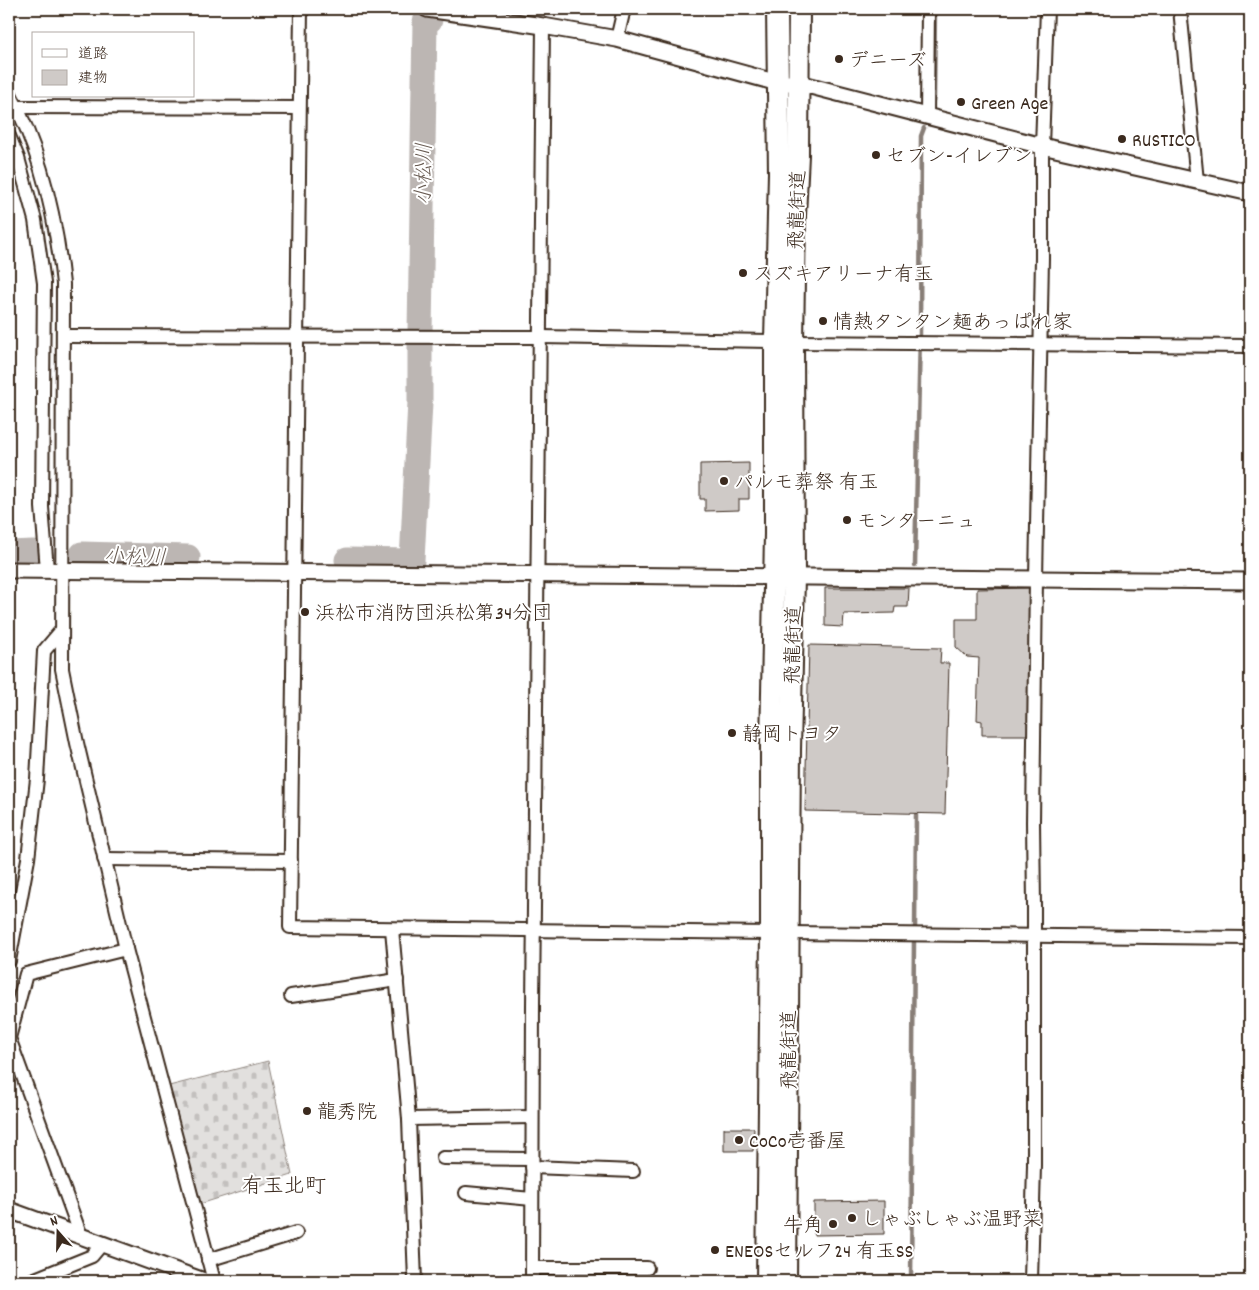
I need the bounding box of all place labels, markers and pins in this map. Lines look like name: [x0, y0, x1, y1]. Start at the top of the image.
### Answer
place label: デニーズ: [849, 48, 927, 76]
marker: デニーズ: [833, 53, 845, 65]
place label: Green Age: [971, 91, 1049, 119]
marker: Green Age: [955, 96, 967, 108]
place label: RUSTICO: [1132, 128, 1196, 156]
marker: RUSTICO: [1116, 133, 1128, 145]
place label: セブン-イレブン: [886, 144, 1033, 172]
marker: セブン-イレブン: [870, 149, 882, 161]
place label: スズキアリーナ有玉: [753, 262, 934, 290]
marker: スズキアリーナ有玉: [737, 267, 749, 279]
place label: 情熱タンタン麺あっぱれ家: [833, 310, 1072, 338]
marker: 情熱タンタン麺あっぱれ家: [817, 315, 829, 327]
place label: パルモ葬祭 有玉: [734, 470, 879, 498]
marker: パルモ葬祭 有玉: [718, 475, 730, 487]
place label: モンターニュ: [857, 509, 976, 537]
marker: モンターニュ: [841, 514, 853, 526]
place label: 浜松市消防団浜松第34分団: [315, 601, 552, 629]
marker: 浜松市消防団浜松第34分団: [299, 606, 311, 618]
place label: 静岡トヨタ: [742, 722, 842, 750]
marker: 静岡トヨタ: [726, 727, 738, 739]
place label: 龍秀院: [317, 1100, 377, 1128]
marker: 龍秀院: [301, 1105, 313, 1117]
place label: CoCo壱番屋: [749, 1129, 847, 1157]
marker: CoCo壱番屋: [733, 1134, 745, 1146]
place label: しゃぶしゃぶ温野菜: [862, 1207, 1042, 1235]
marker: しゃぶしゃぶ温野菜: [846, 1212, 858, 1224]
place label: 牛角: [783, 1213, 823, 1241]
marker: 牛角: [827, 1218, 839, 1230]
place label: ENEOSセルフ24 有玉SS: [725, 1239, 913, 1267]
marker: ENEOSセルフ24 有玉SS: [709, 1244, 721, 1256]

